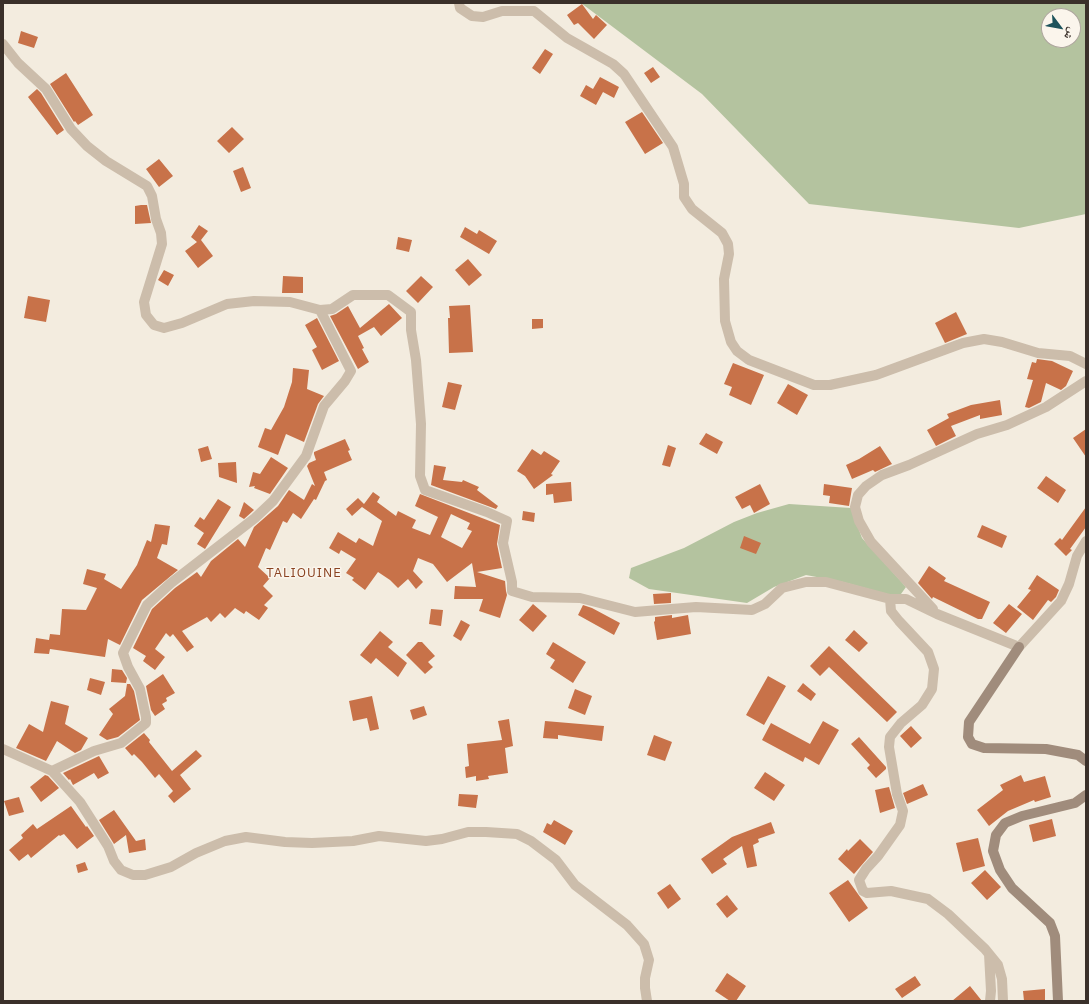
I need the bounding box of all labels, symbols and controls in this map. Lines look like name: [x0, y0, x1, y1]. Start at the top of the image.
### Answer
north arrow: [1041, 8, 1081, 48]
text: ش: [1061, 25, 1079, 42]
district label: TALIOUINE: [266, 565, 342, 581]

